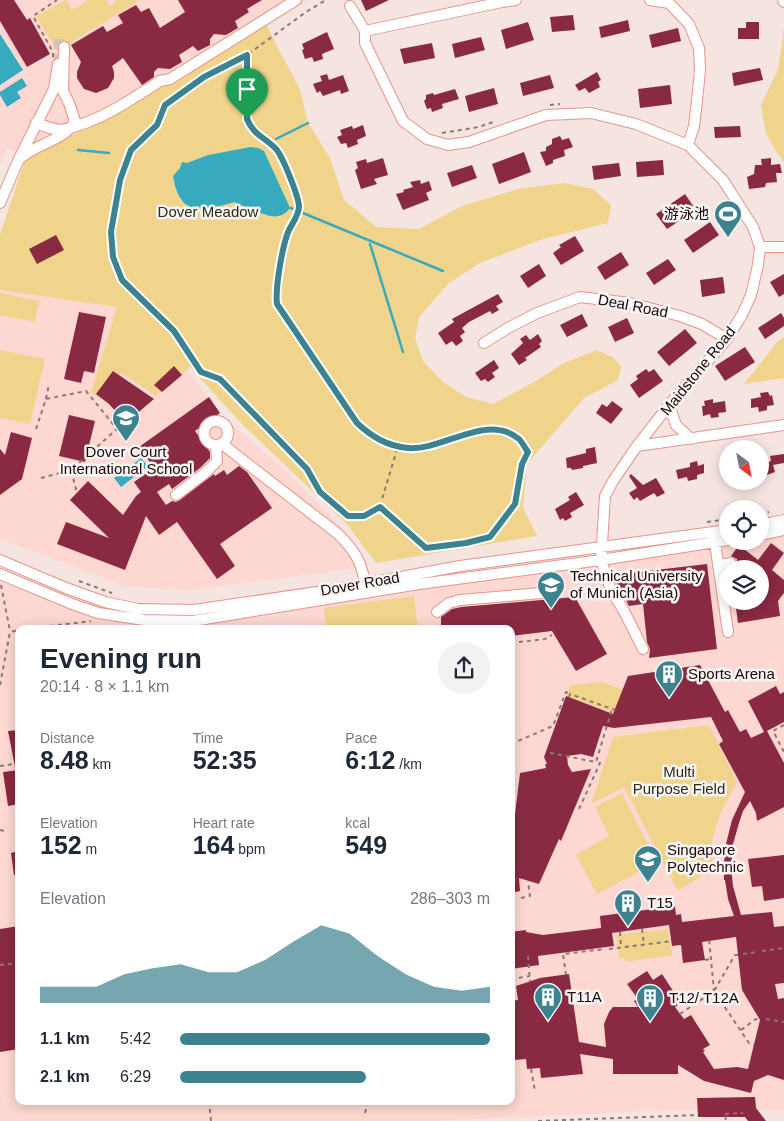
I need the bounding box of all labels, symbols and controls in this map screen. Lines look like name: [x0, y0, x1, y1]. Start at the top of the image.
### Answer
pin: [226, 68, 268, 119]
icon: arrive: [233, 75, 261, 103]
sports icon: 游泳池: [713, 199, 743, 238]
park label: Dover Meadow: [158, 203, 259, 220]
place label: 游泳池: [664, 205, 709, 222]
street label: Deal Road: [597, 290, 670, 321]
street label: Maidstone Road: [657, 323, 739, 418]
school or university icon: Dover Court International School: [111, 403, 141, 442]
north arrow: [719, 440, 769, 490]
map controls: [719, 440, 769, 610]
place label: Dover Court International School: [60, 443, 192, 477]
button: locate: [719, 500, 769, 550]
button: layers: [719, 560, 769, 610]
place label: Technical University of Munich (Asia): [570, 567, 703, 601]
street label: Dover Road: [319, 568, 401, 599]
school or university icon: Technical University of Munich (Asia): [536, 570, 566, 609]
button: share: [438, 642, 490, 694]
text: Evening run: [40, 643, 202, 674]
building icon: Sports Arena: [654, 659, 684, 698]
place label: Sports Arena: [688, 665, 775, 682]
text: 20:14 · 8 × 1.1 km: [40, 678, 169, 695]
text: Distance: [40, 730, 94, 746]
text: Time: [193, 730, 223, 746]
text: Pace: [345, 730, 377, 746]
text: 8.48: [40, 746, 89, 774]
text: 52:35: [193, 746, 257, 774]
text: 6:12: [345, 746, 395, 774]
text: km: [89, 756, 111, 772]
text: /km: [395, 756, 422, 772]
park label: Multi Purpose Field: [633, 763, 725, 797]
text: Elevation: [40, 815, 98, 831]
text: Heart rate: [193, 815, 255, 831]
text: kcal: [345, 815, 370, 831]
text: 152: [40, 831, 82, 859]
text: 164: [193, 831, 234, 859]
text: 549: [345, 831, 387, 859]
text: m: [82, 841, 97, 857]
text: bpm: [234, 841, 266, 857]
place label: Singapore Polytechnic: [667, 841, 744, 875]
school or university icon: Singapore Polytechnic: [633, 844, 663, 883]
building icon: T15: [613, 888, 643, 927]
text: Elevation: [40, 890, 106, 907]
text: 286–303 m: [410, 890, 490, 907]
place label: T15: [647, 894, 673, 911]
building icon: T11A: [533, 982, 563, 1021]
building icon: T12/ T12A: [635, 983, 665, 1022]
place label: T11A: [567, 988, 602, 1005]
place label: T12/ T12A: [669, 989, 739, 1006]
text: 1.1 km: [40, 1030, 90, 1047]
text: 5:42: [120, 1030, 151, 1047]
text: 2.1 km: [40, 1068, 90, 1085]
text: 6:29: [120, 1068, 151, 1085]

